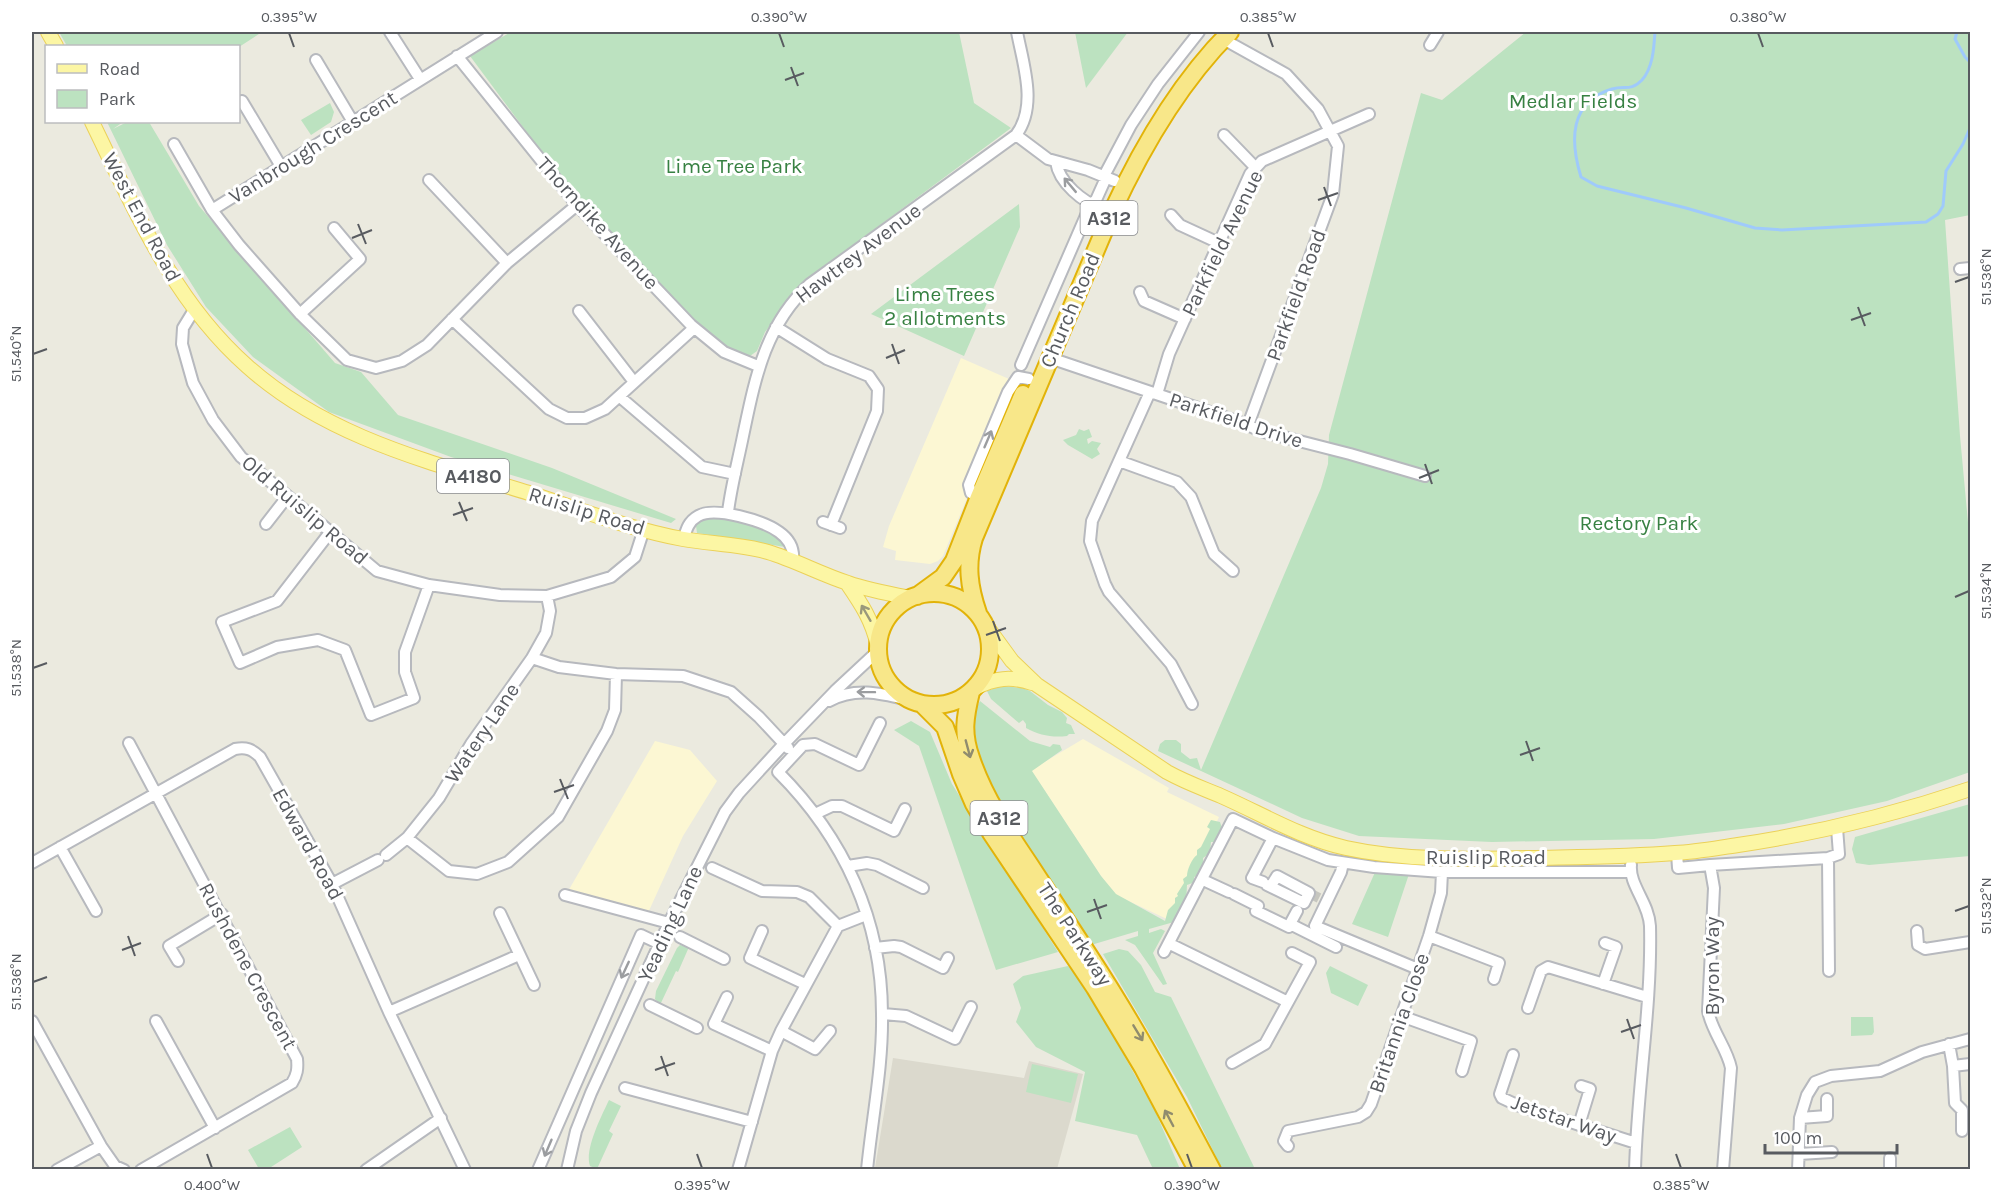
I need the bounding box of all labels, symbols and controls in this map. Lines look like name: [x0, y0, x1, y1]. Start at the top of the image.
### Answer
text: 0.395°W: [261, 8, 318, 26]
text: 0.390°W: [751, 8, 808, 26]
text: 0.385°W: [1240, 8, 1297, 26]
text: 0.380°W: [1729, 8, 1787, 26]
legend: [45, 45, 240, 123]
text: Road: [99, 58, 140, 80]
street label: Vanbrough Crescent: [225, 85, 402, 208]
text: Park: [99, 88, 136, 110]
park label: Medlar Fields: [1509, 89, 1637, 113]
street label: West End Road: [98, 148, 186, 286]
street label: Thorndike Avenue: [532, 152, 664, 294]
park label: Lime Tree Park: [665, 154, 803, 178]
street label: Parkfield Avenue: [1176, 166, 1268, 320]
one-way arrow: [1063, 178, 1077, 193]
street label: Hawtrey Avenue: [790, 198, 926, 308]
road number: A312: [1080, 201, 1138, 235]
street label: Parkfield Road: [1261, 226, 1331, 364]
text: 51.536°N: [1977, 248, 1995, 306]
street label: Church Road: [1035, 249, 1105, 371]
park label: Lime Trees 2 allotments: [884, 282, 1006, 330]
text: 51.540°N: [7, 325, 25, 383]
street label: Parkfield Drive: [1166, 387, 1306, 453]
one-way arrow: [983, 430, 994, 449]
street label: Old Ruislip Road: [237, 450, 373, 570]
road number: A4180: [437, 459, 509, 493]
street label: Ruislip Road: [526, 482, 648, 540]
park label: Rectory Park: [1580, 511, 1699, 535]
text: 51.534°N: [1977, 562, 1995, 620]
one-way arrow: [860, 605, 872, 622]
text: 51.538°N: [7, 639, 25, 697]
street label: Watery Lane: [440, 678, 524, 788]
one-way arrow: [856, 687, 876, 698]
one-way arrow: [963, 739, 975, 758]
street label: Edward Road: [267, 784, 349, 904]
road number: A312: [970, 801, 1028, 835]
street label: Ruislip Road: [1426, 845, 1546, 869]
street label: Yeading Lane: [633, 862, 707, 986]
text: 51.532°N: [1977, 877, 1995, 935]
street label: The Parkway: [1033, 878, 1117, 990]
street label: Rushdene Crescent: [194, 879, 302, 1054]
street label: Byron Way: [1700, 916, 1724, 1016]
street label: Britannia Close: [1364, 950, 1434, 1096]
text: 51.536°N: [7, 953, 25, 1011]
one-way arrow: [619, 960, 631, 978]
one-way arrow: [1132, 1024, 1144, 1041]
street label: Jetstar Way: [1508, 1090, 1620, 1148]
one-way arrow: [1163, 1109, 1174, 1127]
scale bar: [1765, 1117, 1897, 1155]
text: 100 m: [1774, 1127, 1822, 1149]
one-way arrow: [541, 1139, 553, 1157]
text: 0.400°W: [184, 1176, 241, 1194]
text: 0.395°W: [674, 1176, 731, 1194]
text: 0.390°W: [1164, 1176, 1221, 1194]
text: 0.385°W: [1653, 1176, 1710, 1194]

